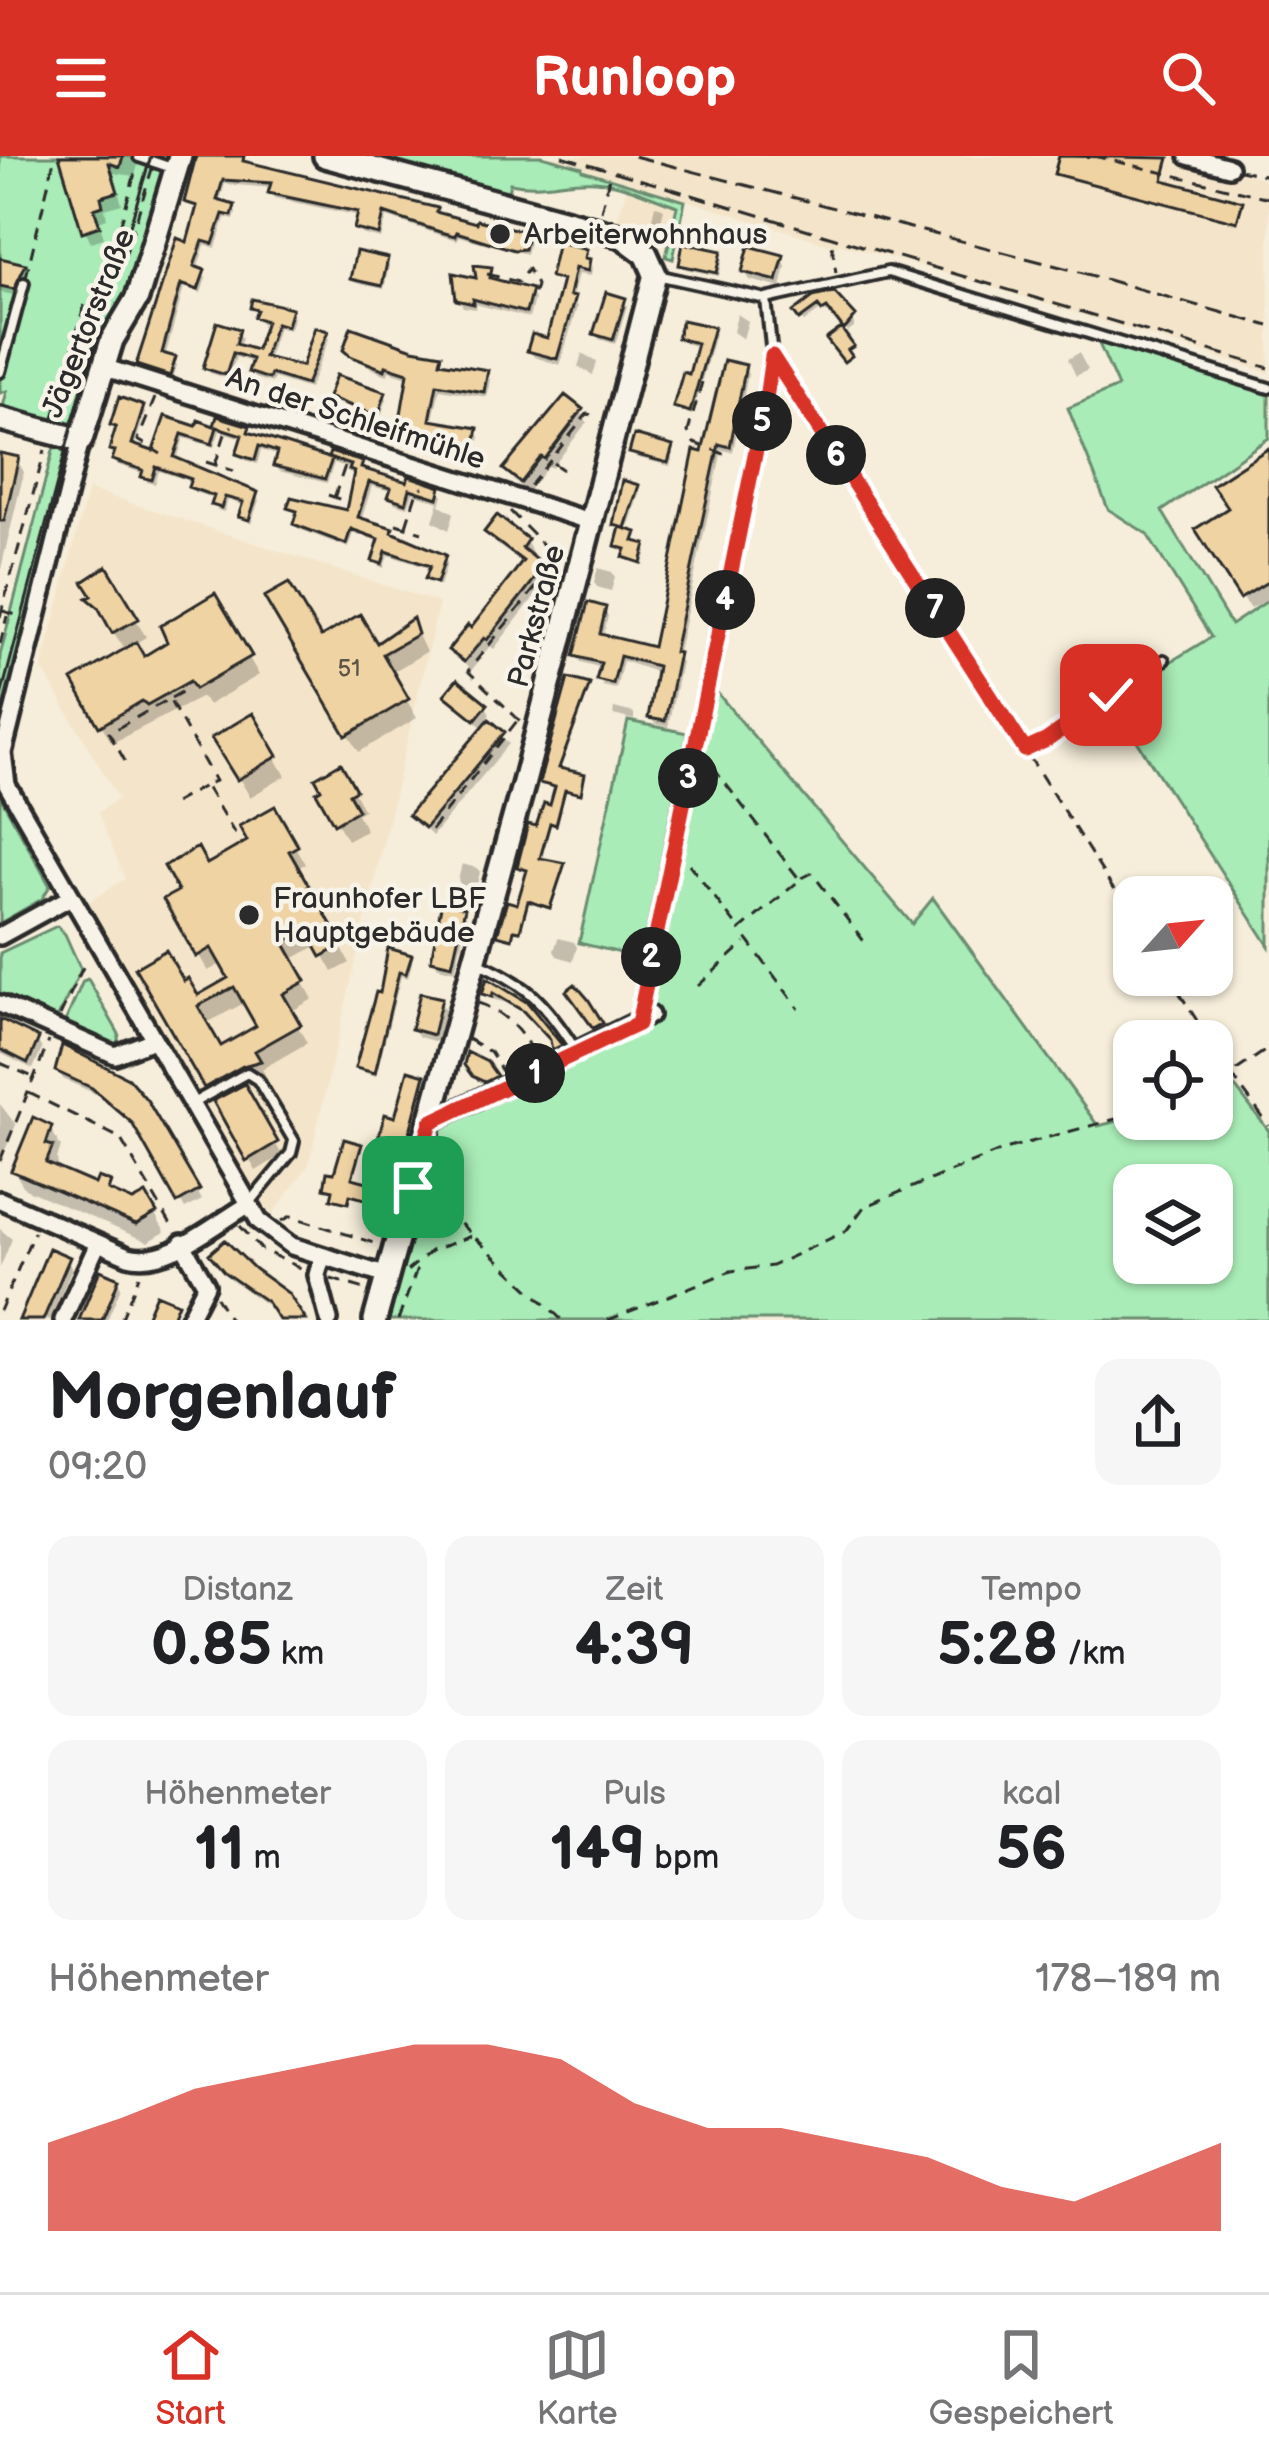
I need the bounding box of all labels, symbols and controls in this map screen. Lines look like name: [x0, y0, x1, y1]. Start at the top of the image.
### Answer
icon: menu: [48, 45, 114, 111]
icon: search: [1155, 45, 1221, 111]
text: Runloop: [533, 46, 736, 111]
place label: Arbeiterwohnhaus: [524, 217, 768, 253]
marker: Arbeiterwohnhaus: [487, 221, 513, 247]
street label: Jägertorstraße: [35, 224, 143, 423]
street label: An der Schleifmühle: [222, 360, 490, 478]
pin: 5: [732, 391, 792, 451]
text: 5: [752, 401, 772, 441]
pin: 6: [806, 425, 866, 485]
text: 6: [826, 435, 846, 475]
street label: Parkstraße: [501, 541, 573, 691]
pin: 4: [695, 570, 755, 630]
pin: 7: [905, 578, 965, 638]
text: 4: [715, 580, 735, 620]
text: 7: [926, 588, 944, 628]
pin: [1060, 644, 1162, 746]
house number: 51: [337, 654, 361, 683]
icon: check: [1078, 662, 1144, 728]
pin: 3: [658, 748, 718, 808]
text: 3: [678, 758, 698, 798]
north arrow: [1113, 876, 1233, 996]
map controls: [1113, 876, 1233, 1284]
place label: Fraunhofer LBF Hauptgebäude: [273, 881, 486, 951]
marker: Fraunhofer LBF Hauptgebäude: [236, 902, 262, 928]
pin: 2: [621, 927, 681, 987]
text: 2: [641, 937, 661, 977]
button: locate: [1113, 1020, 1233, 1140]
pin: 1: [505, 1043, 565, 1103]
text: 1: [528, 1053, 542, 1093]
pin: [362, 1136, 464, 1238]
icon: arrive: [380, 1154, 446, 1220]
button: layers: [1113, 1164, 1233, 1284]
text: Morgenlauf: [48, 1359, 396, 1438]
button: share: [1095, 1359, 1221, 1485]
text: 09:20: [48, 1444, 147, 1491]
text: Distanz: [182, 1570, 293, 1610]
text: Zeit: [606, 1570, 663, 1610]
text: Tempo: [981, 1570, 1082, 1610]
text: 0.85: [151, 1610, 272, 1682]
text: 4:39: [575, 1610, 694, 1682]
text: 5:28: [937, 1610, 1058, 1682]
text: km: [272, 1634, 324, 1674]
text: /km: [1058, 1634, 1126, 1674]
text: Höhenmeter: [144, 1774, 331, 1814]
text: Puls: [603, 1774, 666, 1814]
text: kcal: [1002, 1774, 1061, 1814]
text: 11: [194, 1814, 245, 1886]
text: 149: [550, 1814, 645, 1886]
text: 56: [996, 1814, 1067, 1886]
text: m: [245, 1838, 281, 1878]
text: bpm: [645, 1838, 719, 1878]
text: Höhenmeter: [48, 1956, 269, 2003]
text: 178–189 m: [1035, 1956, 1221, 2003]
tab: Start: [156, 2322, 226, 2434]
tab: Karte: [537, 2322, 617, 2434]
tab: Gespeichert: [929, 2322, 1113, 2434]

